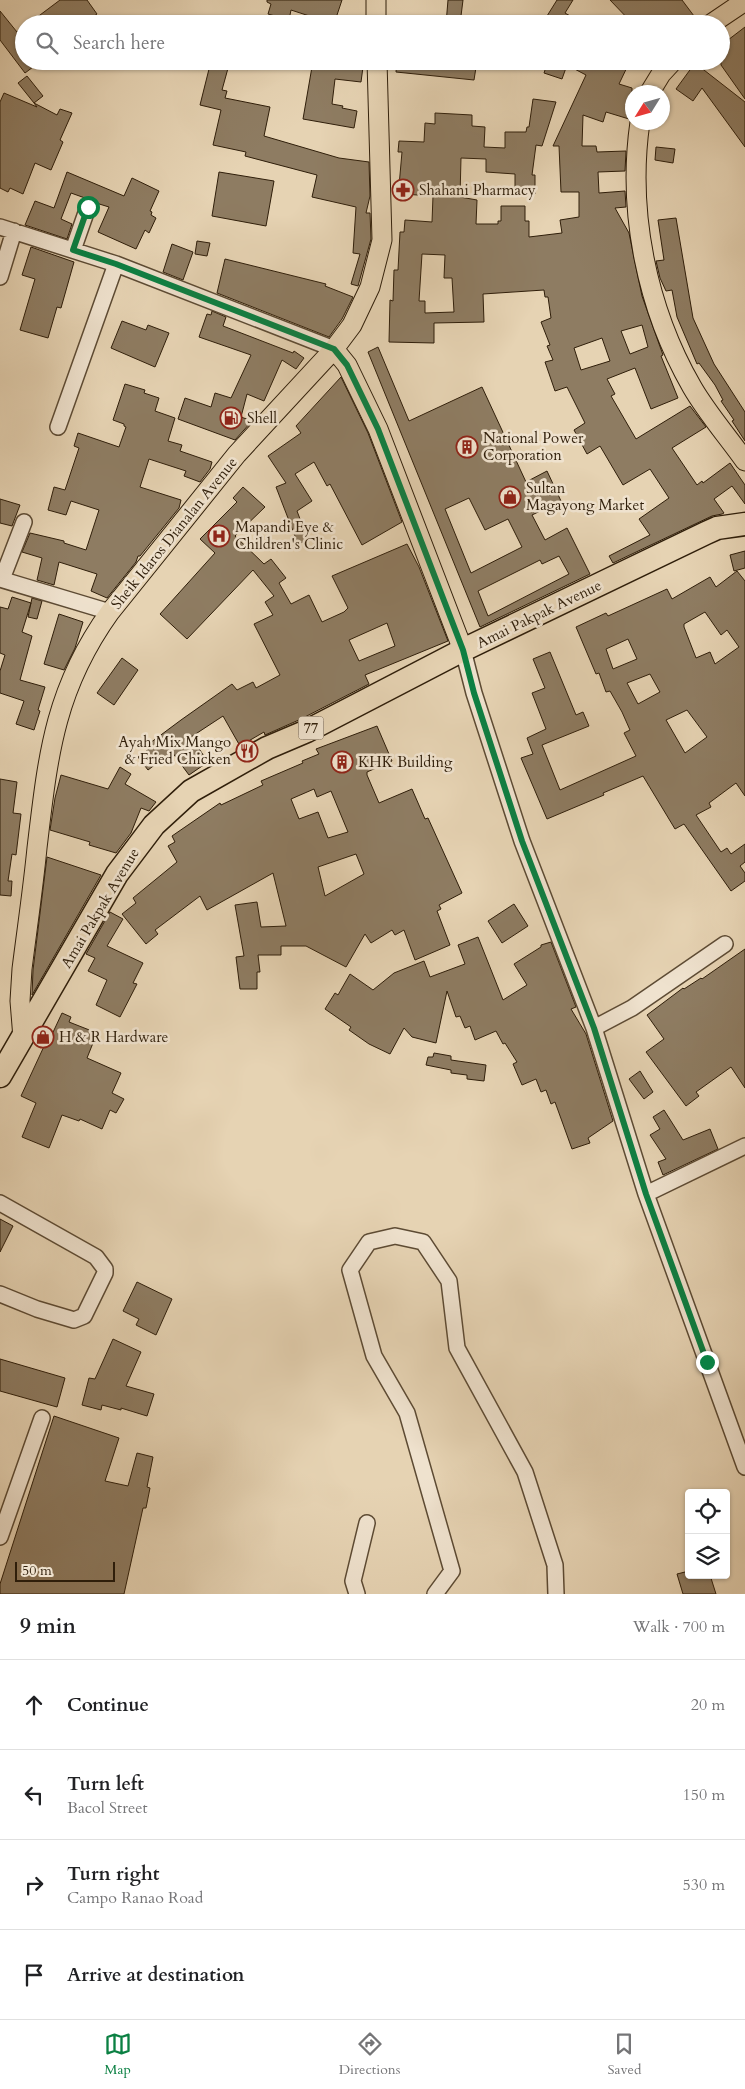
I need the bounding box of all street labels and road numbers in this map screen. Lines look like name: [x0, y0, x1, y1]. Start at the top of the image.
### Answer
street label: Sheik Idaros Dianalan Avenue: [106, 453, 242, 613]
street label: Amai Pakpak Avenue: [473, 575, 605, 653]
road number: 77: [298, 716, 324, 740]
street label: Amai Pakpak Avenue: [56, 844, 144, 972]

